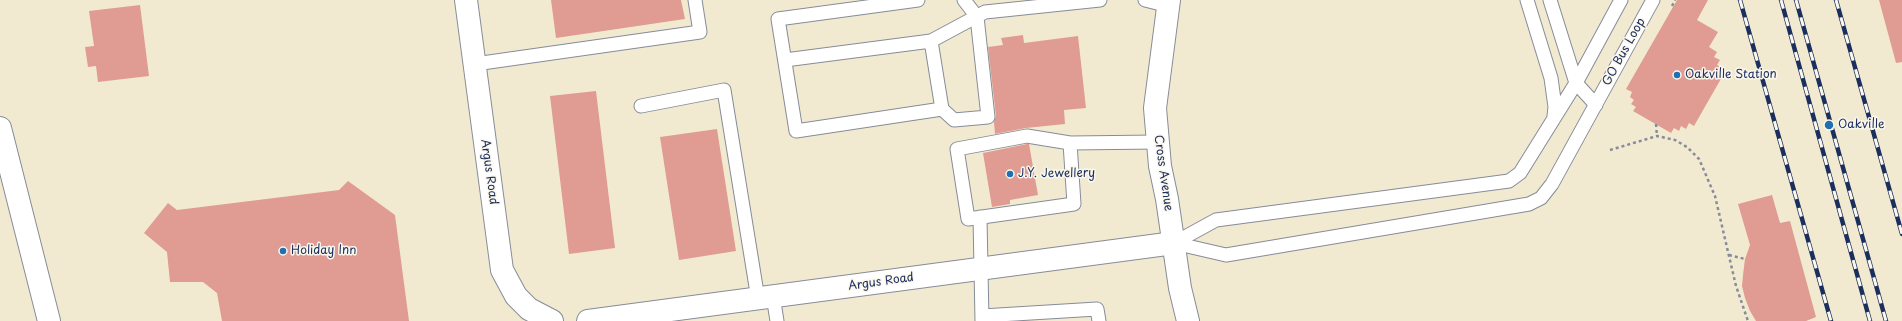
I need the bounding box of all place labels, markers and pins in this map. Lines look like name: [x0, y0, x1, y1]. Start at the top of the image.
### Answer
place label: Oakville Station: [1685, 68, 1777, 82]
marker: Oakville Station: [1672, 70, 1682, 80]
place label: Oakville: [1838, 118, 1884, 132]
marker: Oakville: [1823, 119, 1835, 131]
place label: J.Y. Jewellery: [1018, 167, 1095, 181]
marker: J.Y. Jewellery: [1005, 169, 1015, 179]
place label: Holiday Inn: [291, 244, 357, 258]
marker: Holiday Inn: [278, 246, 288, 256]

